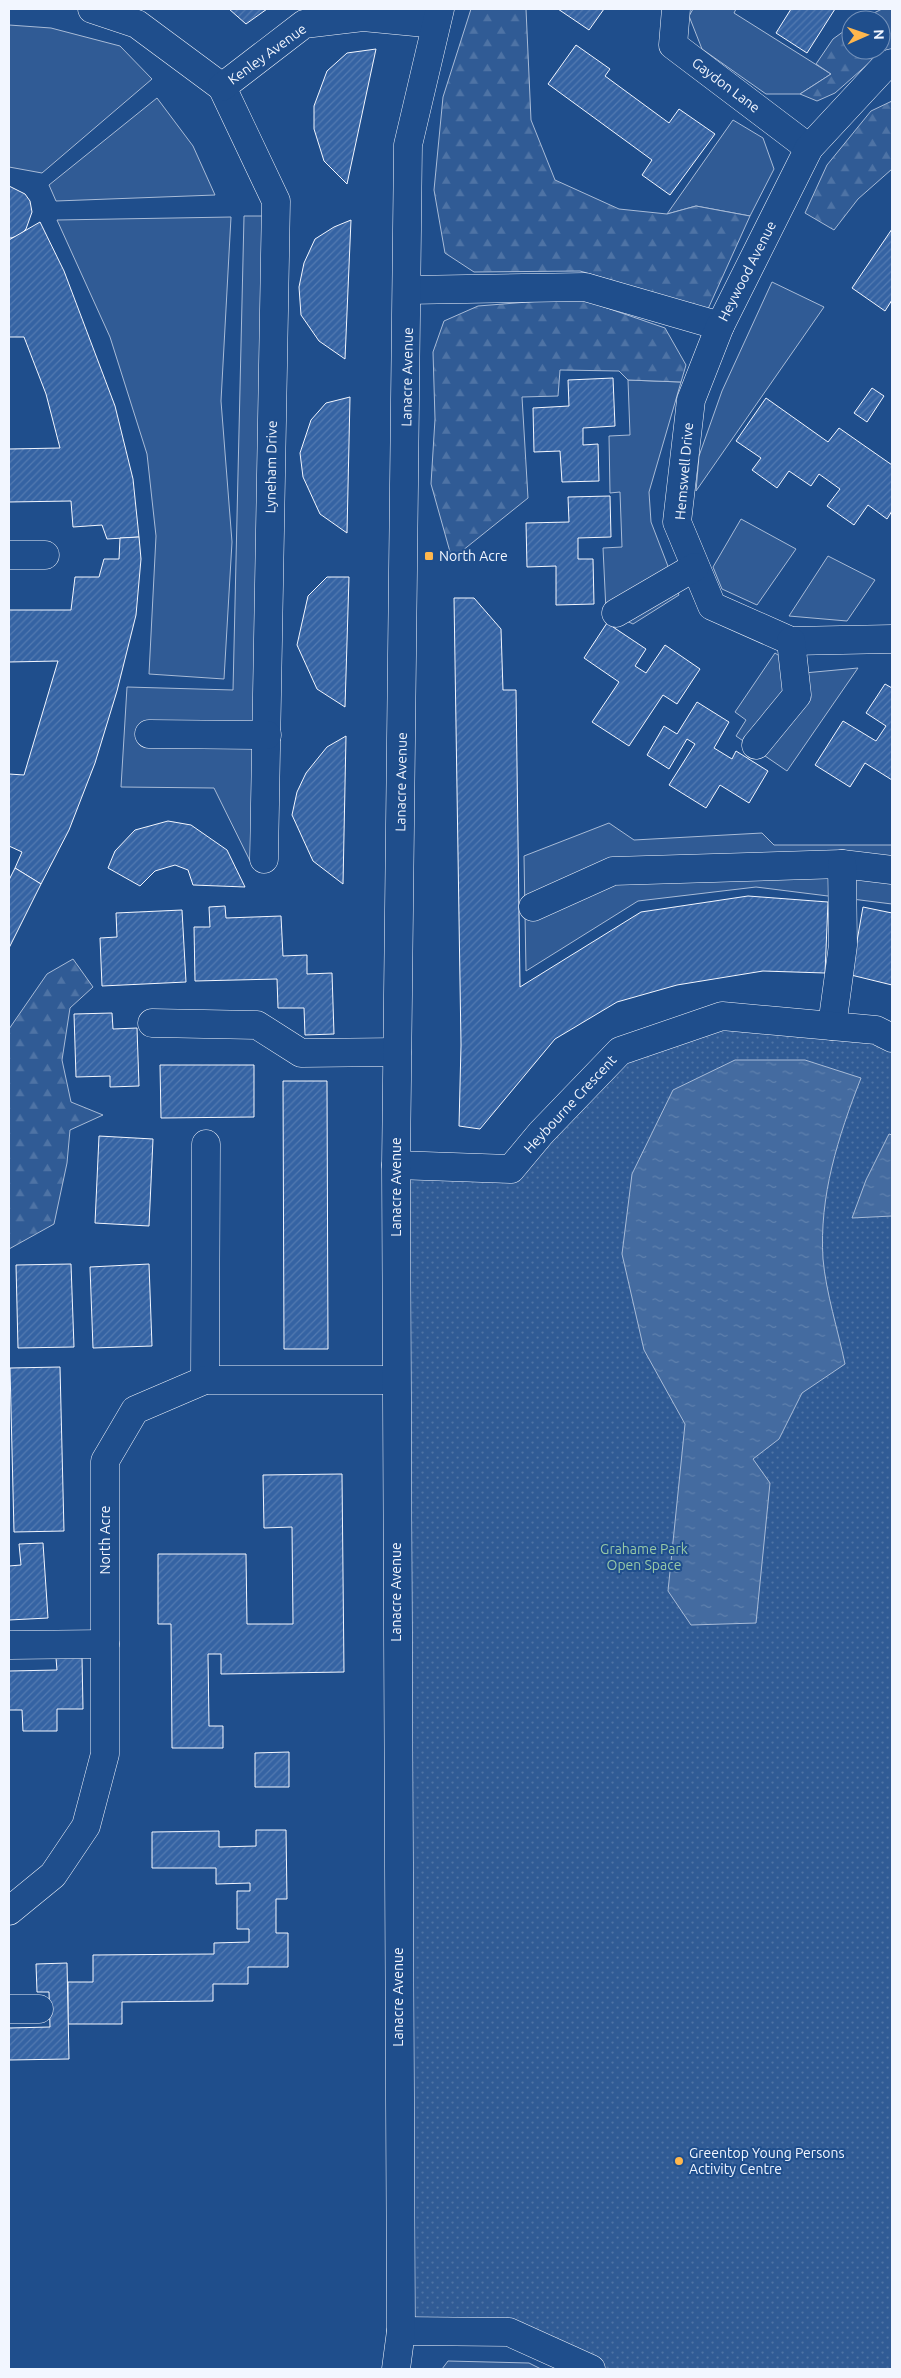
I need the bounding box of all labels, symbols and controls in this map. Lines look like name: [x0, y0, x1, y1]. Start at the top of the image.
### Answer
north arrow: [841, 10, 891, 60]
street label: Kenley Avenue: [225, 20, 309, 88]
text: N: [871, 29, 887, 40]
street label: Gaydon Lane: [689, 54, 763, 116]
street label: Heywood Avenue: [715, 218, 779, 324]
street label: Lanacre Avenue: [398, 327, 416, 427]
street label: Lyneham Drive: [262, 420, 280, 514]
street label: Hemswell Drive: [672, 422, 696, 520]
place label: North Acre: [439, 548, 508, 564]
marker: North Acre: [423, 550, 435, 562]
street label: Lanacre Avenue: [392, 732, 410, 832]
street label: Heybourne Crescent: [520, 1051, 620, 1156]
street label: Lanacre Avenue: [388, 1137, 404, 1237]
street label: North Acre: [97, 1506, 113, 1574]
park label: Grahame Park Open Space: [600, 1541, 688, 1573]
street label: Lanacre Avenue: [388, 1542, 404, 1642]
street label: Lanacre Avenue: [390, 1947, 406, 2047]
place label: Greentop Young Persons Activity Centre: [689, 2145, 844, 2177]
marker: Greentop Young Persons Activity Centre: [673, 2155, 685, 2167]

